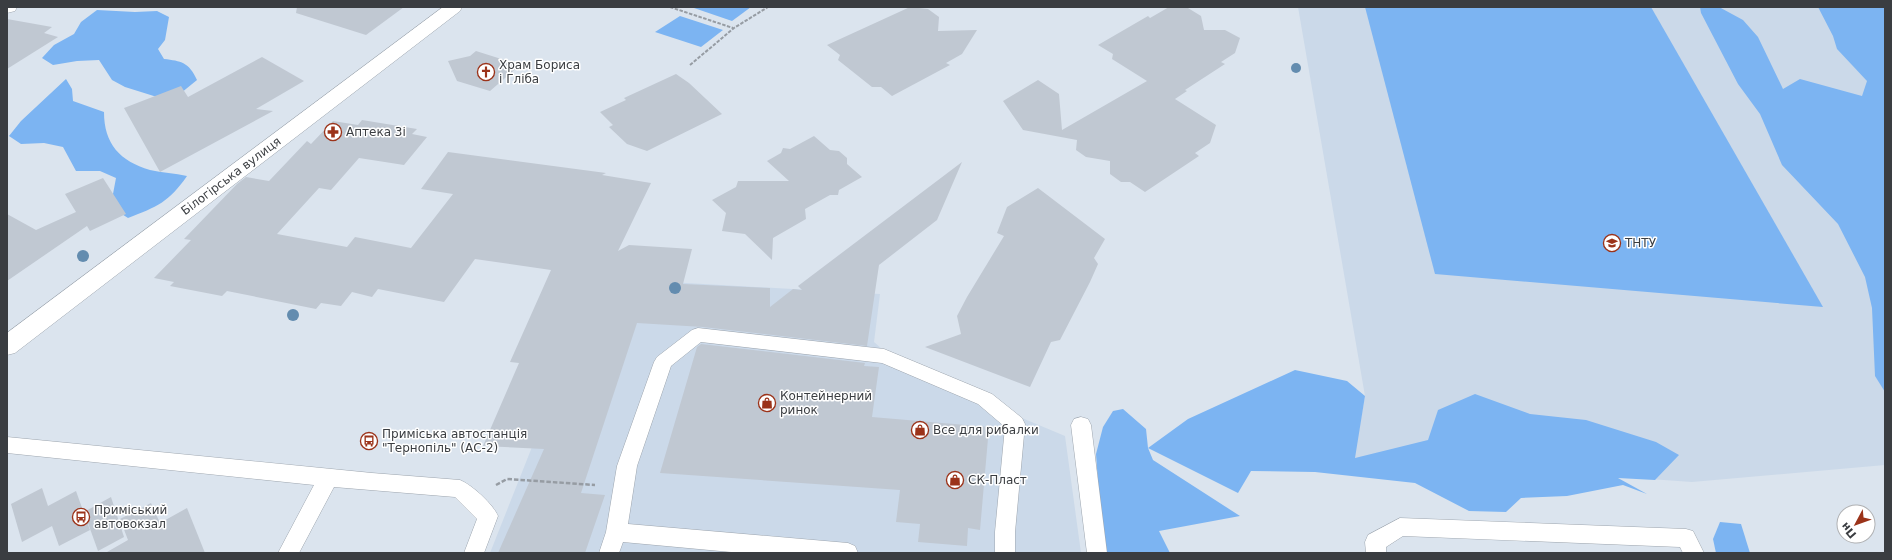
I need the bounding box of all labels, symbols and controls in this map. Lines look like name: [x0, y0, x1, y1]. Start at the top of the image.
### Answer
place label: Храм Бориса і Гліба: [499, 58, 580, 86]
church icon: Храм Бориса і Гліба: [476, 62, 496, 82]
pharmacy icon: Аптека 3і: [323, 122, 343, 142]
place label: Аптека 3і: [346, 125, 406, 139]
street label: Білогірська вулиця: [178, 134, 284, 218]
school or university icon: ТНТУ: [1602, 233, 1622, 253]
place label: ТНТУ: [1624, 236, 1657, 250]
place label: Контейнерний ринок: [780, 389, 872, 417]
shop icon: Контейнерний ринок: [757, 393, 777, 413]
shop icon: Все для рибалки: [910, 420, 930, 440]
place label: Все для рибалки: [933, 423, 1039, 437]
place label: Приміська автостанція "Тернопіль" (АС-2): [382, 427, 527, 455]
bus stop icon: Приміська автостанція "Тернопіль" (АС-2): [359, 431, 379, 451]
shop icon: СК-Пласт: [945, 470, 965, 490]
place label: СК-Пласт: [968, 473, 1027, 487]
place label: Приміський автовокзал: [94, 503, 167, 531]
north arrow: [1836, 504, 1876, 544]
bus stop icon: Приміський автовокзал: [71, 507, 91, 527]
text: Пн: [1838, 520, 1859, 541]

